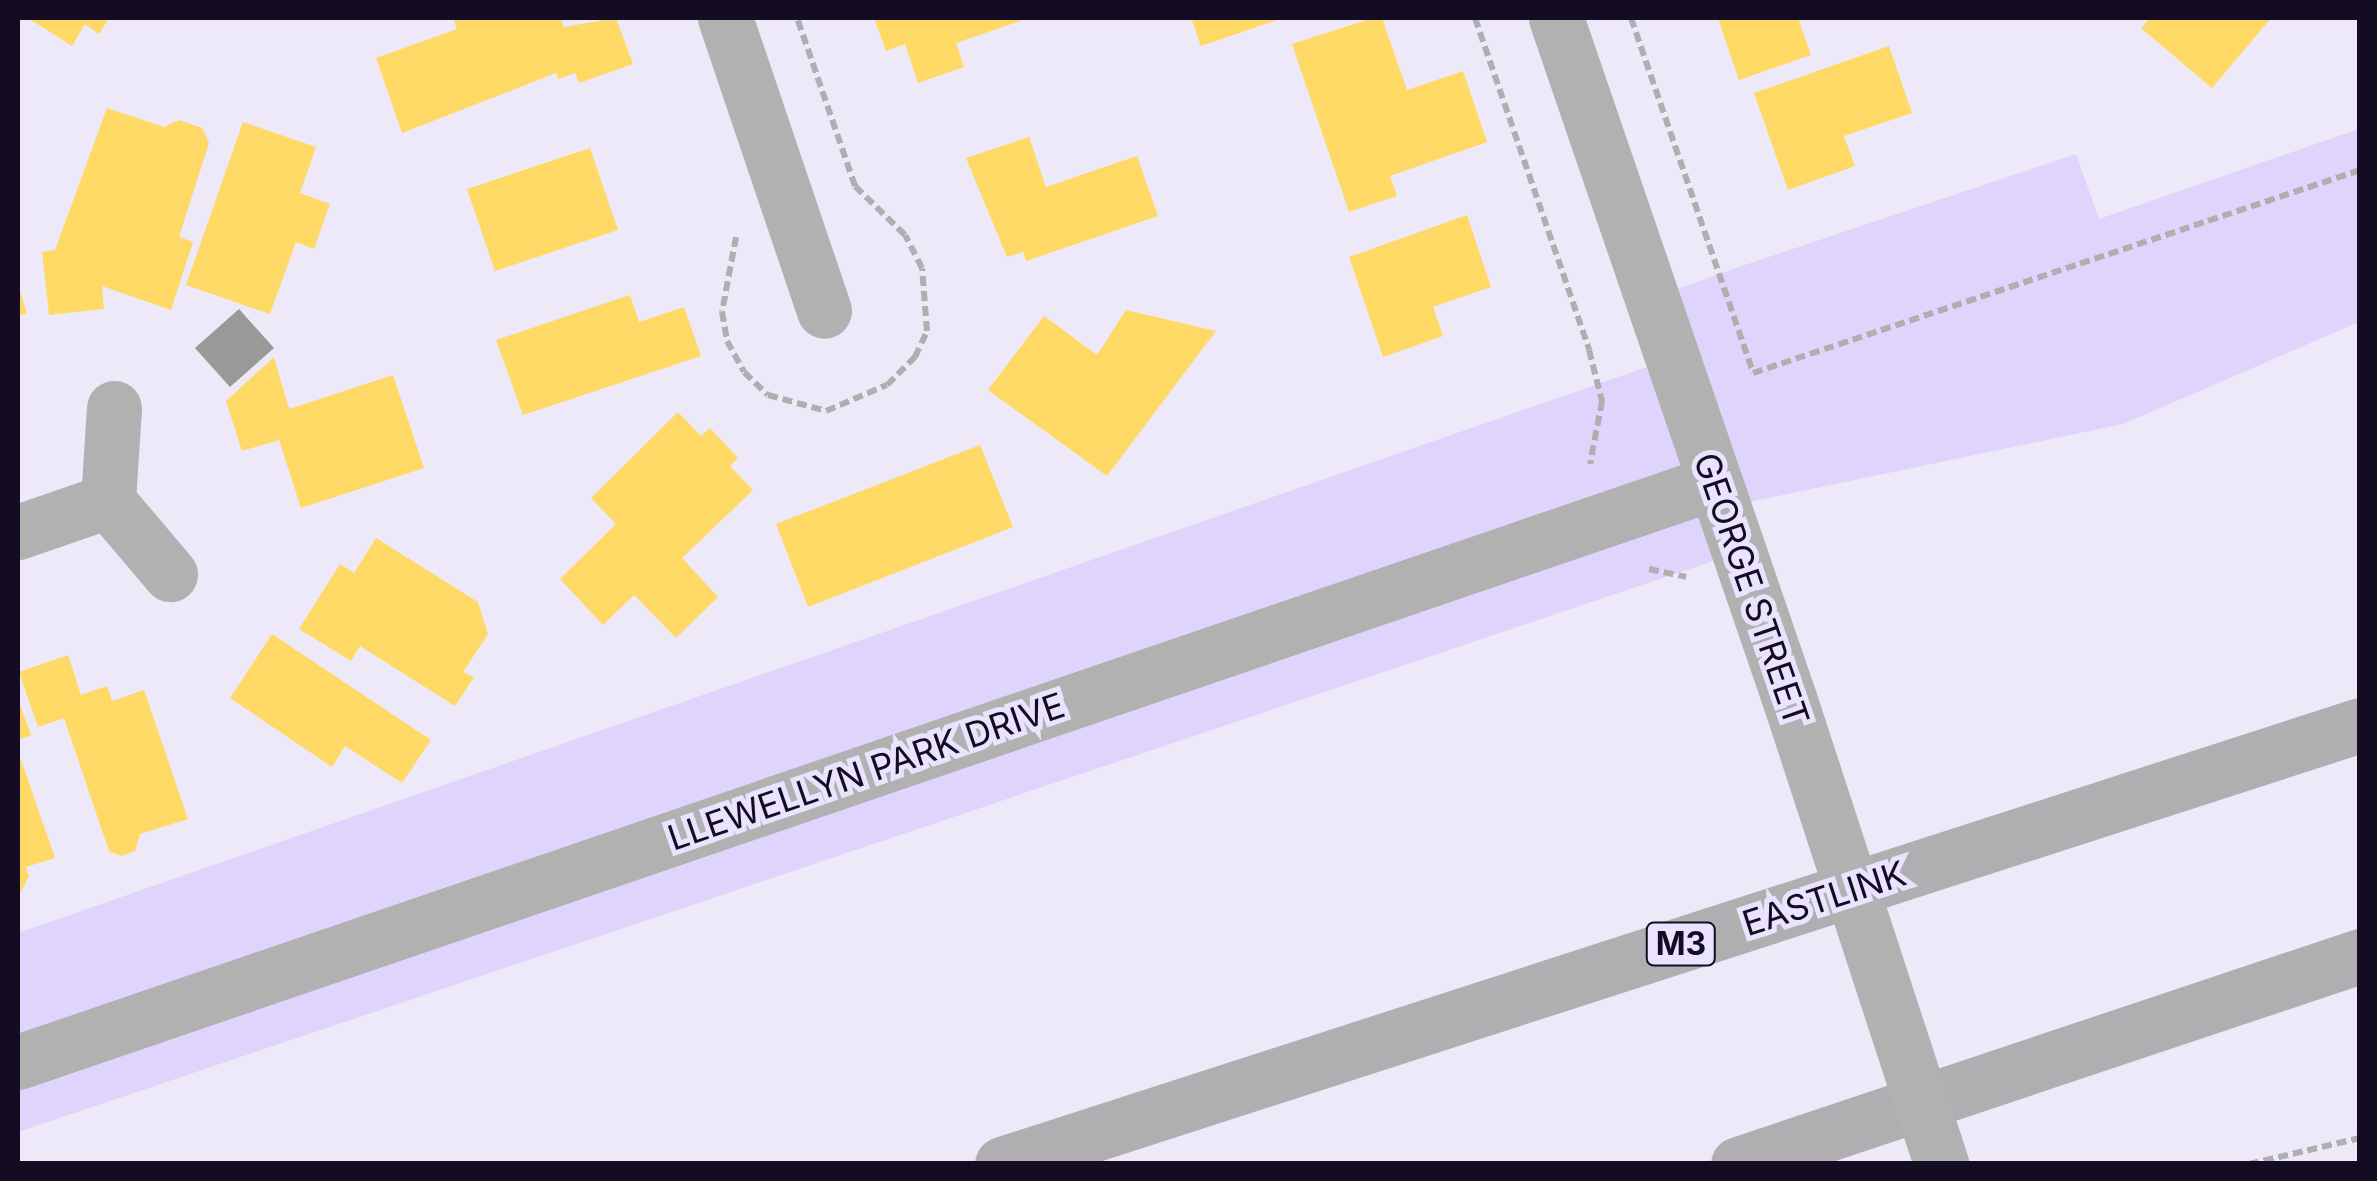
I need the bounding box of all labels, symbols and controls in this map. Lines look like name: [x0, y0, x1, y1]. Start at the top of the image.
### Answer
street label: GEORGE STREET: [1686, 447, 1818, 731]
street label: LLEWELLYN PARK DRIVE: [662, 683, 1070, 859]
street label: EASTLINK: [1737, 852, 1911, 944]
road number: M3: [1644, 917, 1718, 971]

